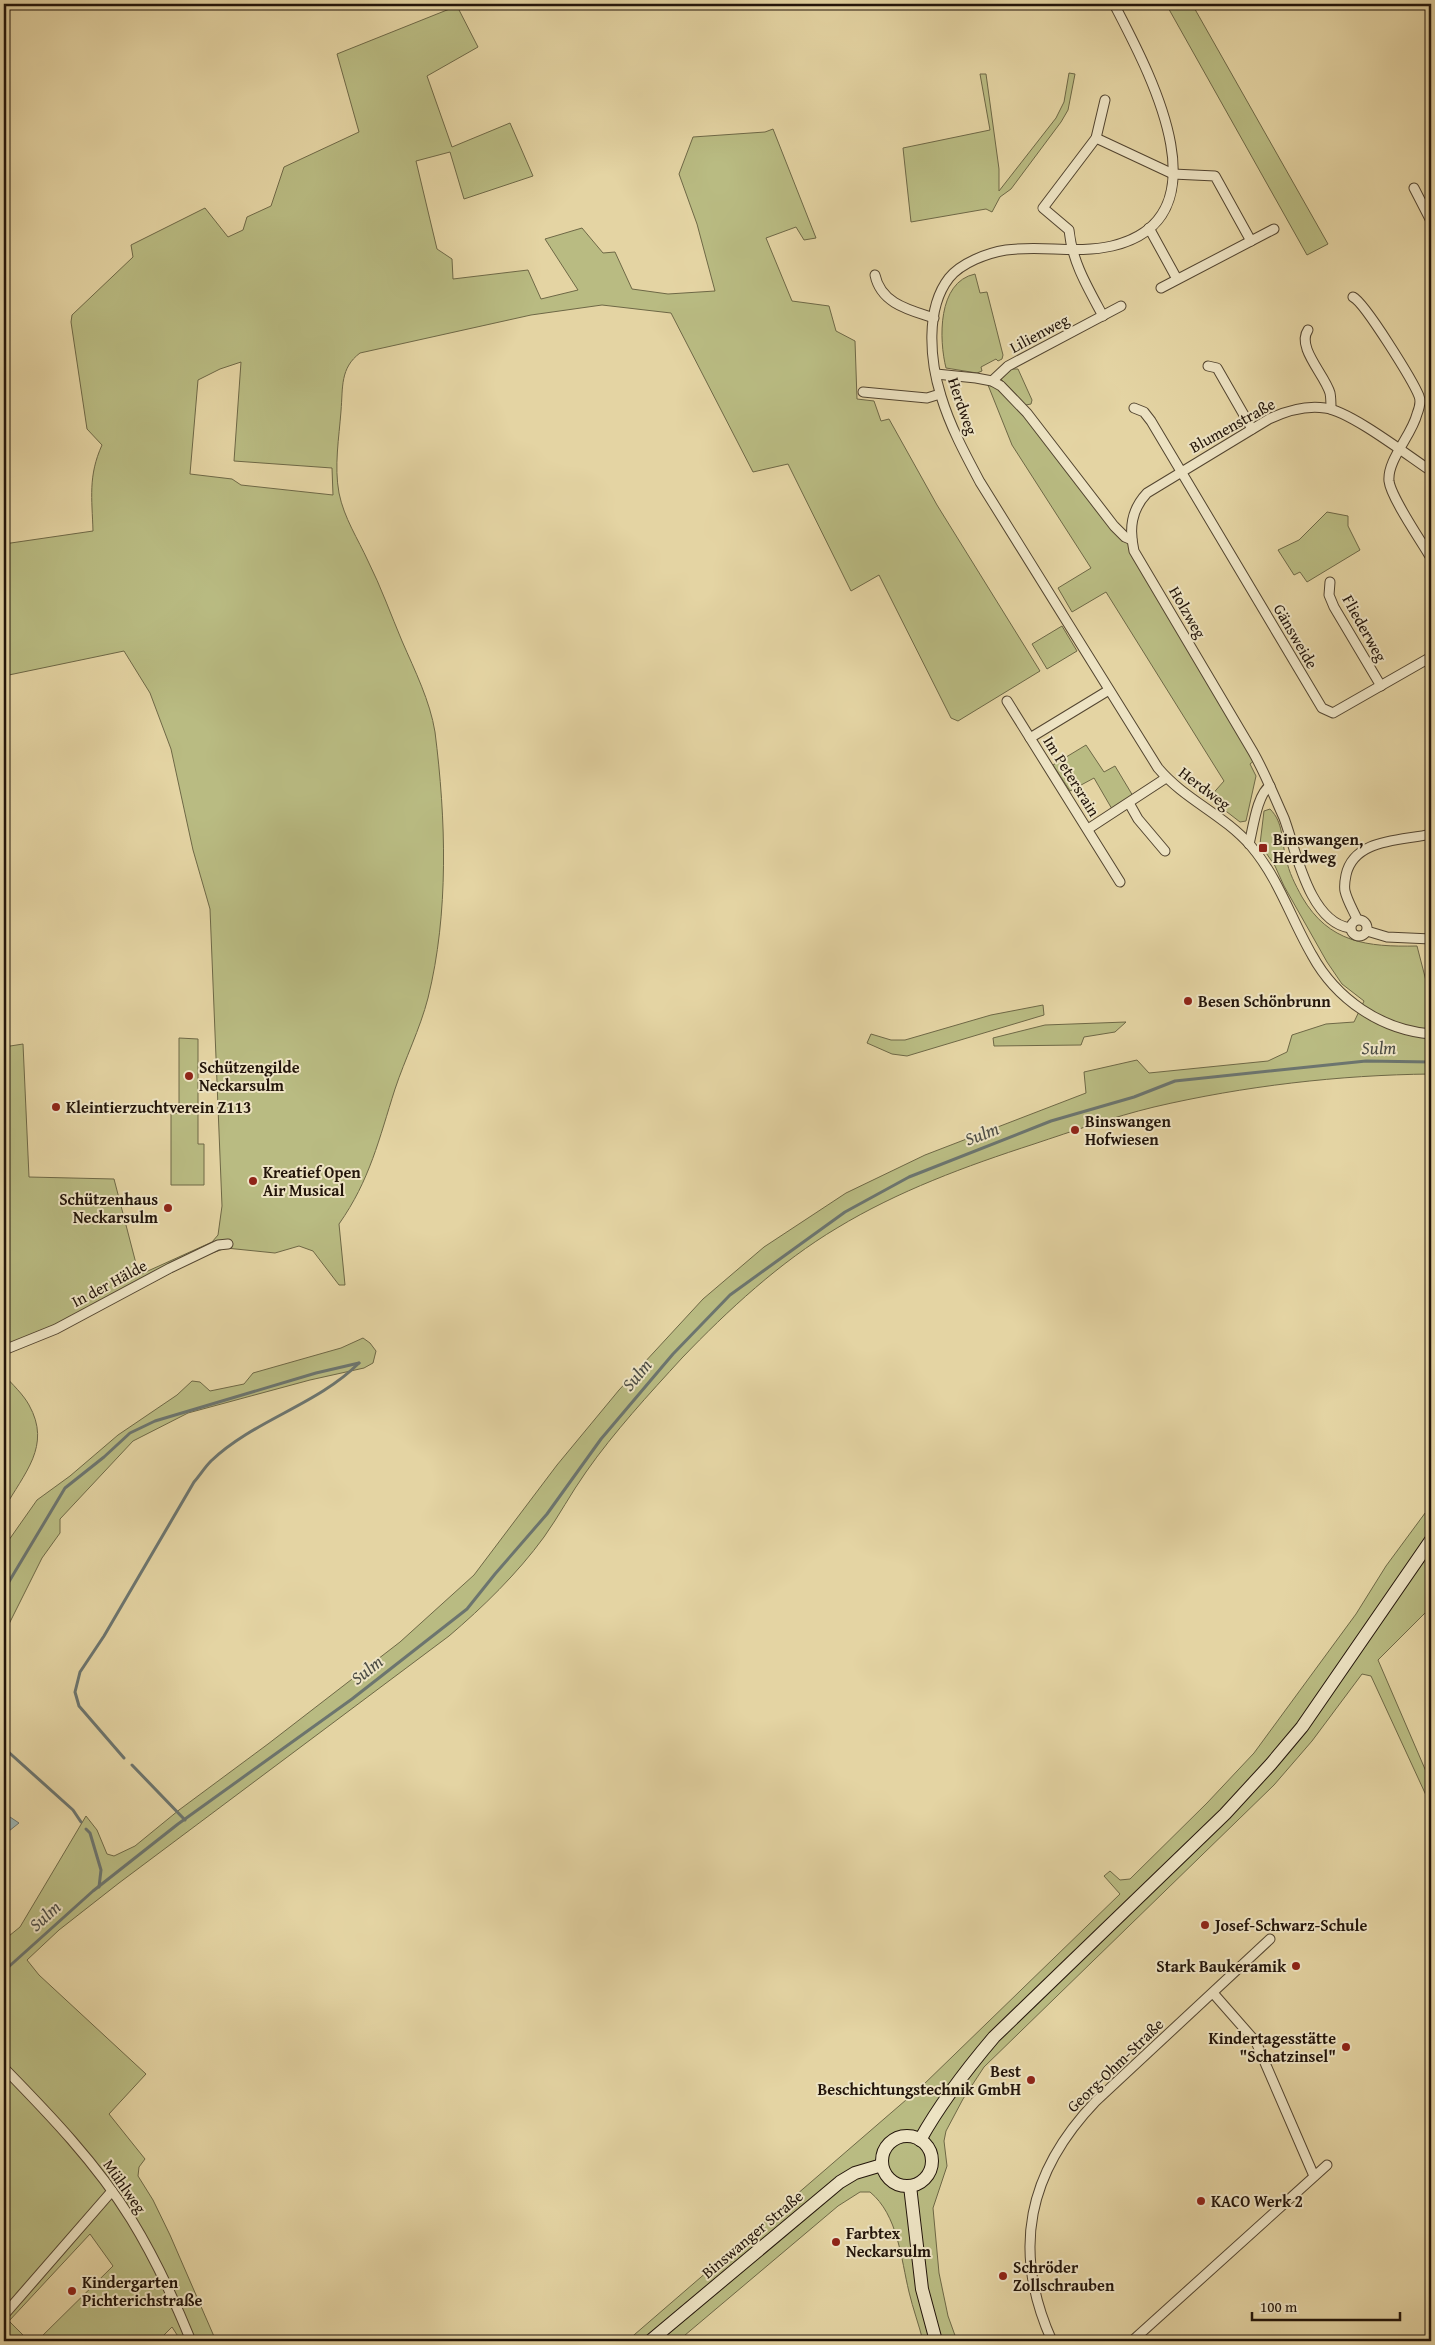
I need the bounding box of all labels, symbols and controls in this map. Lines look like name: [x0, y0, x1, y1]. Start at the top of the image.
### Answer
street label: Lilienweg: [1005, 307, 1073, 359]
street label: Herdweg: [942, 374, 984, 438]
street label: Blumenstraße: [1185, 392, 1279, 458]
street label: Holzweg: [1163, 581, 1213, 643]
street label: Fliederweg: [1337, 590, 1393, 666]
street label: Gänsweide: [1268, 599, 1324, 673]
street label: Im Petersrain: [1038, 731, 1106, 821]
street label: Herdweg: [1174, 760, 1236, 816]
place label: Binswangen, Herdweg: [1273, 827, 1363, 869]
marker: Binswangen, Herdweg: [1257, 842, 1269, 854]
place label: Besen Schönbrunn: [1198, 989, 1331, 1013]
marker: Besen Schönbrunn: [1182, 995, 1194, 1007]
water label: Sulm: [1361, 1034, 1397, 1061]
place label: Schützengilde Neckarsulm: [199, 1055, 300, 1097]
marker: Schützengilde Neckarsulm: [183, 1070, 195, 1082]
place label: Kleintierzuchtverein Z113: [66, 1095, 251, 1119]
marker: Kleintierzuchtverein Z113: [50, 1101, 62, 1113]
place label: Binswangen Hofwiesen: [1085, 1109, 1171, 1151]
water label: Sulm: [961, 1115, 1003, 1152]
marker: Binswangen Hofwiesen: [1069, 1124, 1081, 1136]
place label: Kreatief Open Air Musical: [263, 1160, 361, 1202]
marker: Kreatief Open Air Musical: [247, 1175, 259, 1187]
place label: Schützenhaus Neckarsulm: [59, 1187, 158, 1229]
marker: Schützenhaus Neckarsulm: [162, 1202, 174, 1214]
street label: In der Hälde: [67, 1253, 151, 1313]
water label: Sulm: [615, 1353, 658, 1397]
water label: Sulm: [345, 1648, 389, 1691]
water label: Sulm: [23, 1894, 67, 1937]
place label: Josef-Schwarz-Schule: [1212, 1913, 1368, 1937]
marker: Josef-Schwarz-Schule: [1199, 1919, 1211, 1931]
place label: Stark Baukeramik: [1156, 1954, 1287, 1978]
marker: Stark Baukeramik: [1290, 1960, 1302, 1972]
street label: Georg-Ohm-Straße: [1061, 2012, 1169, 2118]
place label: Kindertagesstätte "Schatzinsel": [1209, 2026, 1336, 2068]
marker: Kindertagesstätte "Schatzinsel": [1340, 2041, 1352, 2053]
place label: Best Beschichtungstechnik GmbH: [817, 2059, 1021, 2101]
marker: Best Beschichtungstechnik GmbH: [1025, 2074, 1037, 2086]
street label: Mühlweg: [97, 2154, 153, 2218]
street label: Binswanger Straße: [696, 2184, 808, 2284]
place label: KACO Werk 2: [1211, 2189, 1303, 2213]
marker: KACO Werk 2: [1195, 2195, 1207, 2207]
place label: Farbtex Neckarsulm: [846, 2221, 931, 2263]
marker: Farbtex Neckarsulm: [830, 2236, 842, 2248]
place label: Schröder Zollschrauben: [1013, 2255, 1115, 2297]
place label: Kindergarten Pichterichstraße: [82, 2270, 202, 2312]
marker: Schröder Zollschrauben: [997, 2270, 1009, 2282]
marker: Kindergarten Pichterichstraße: [66, 2285, 78, 2297]
scale bar: [1252, 2290, 1400, 2322]
text: 100 m: [1260, 2296, 1298, 2317]

